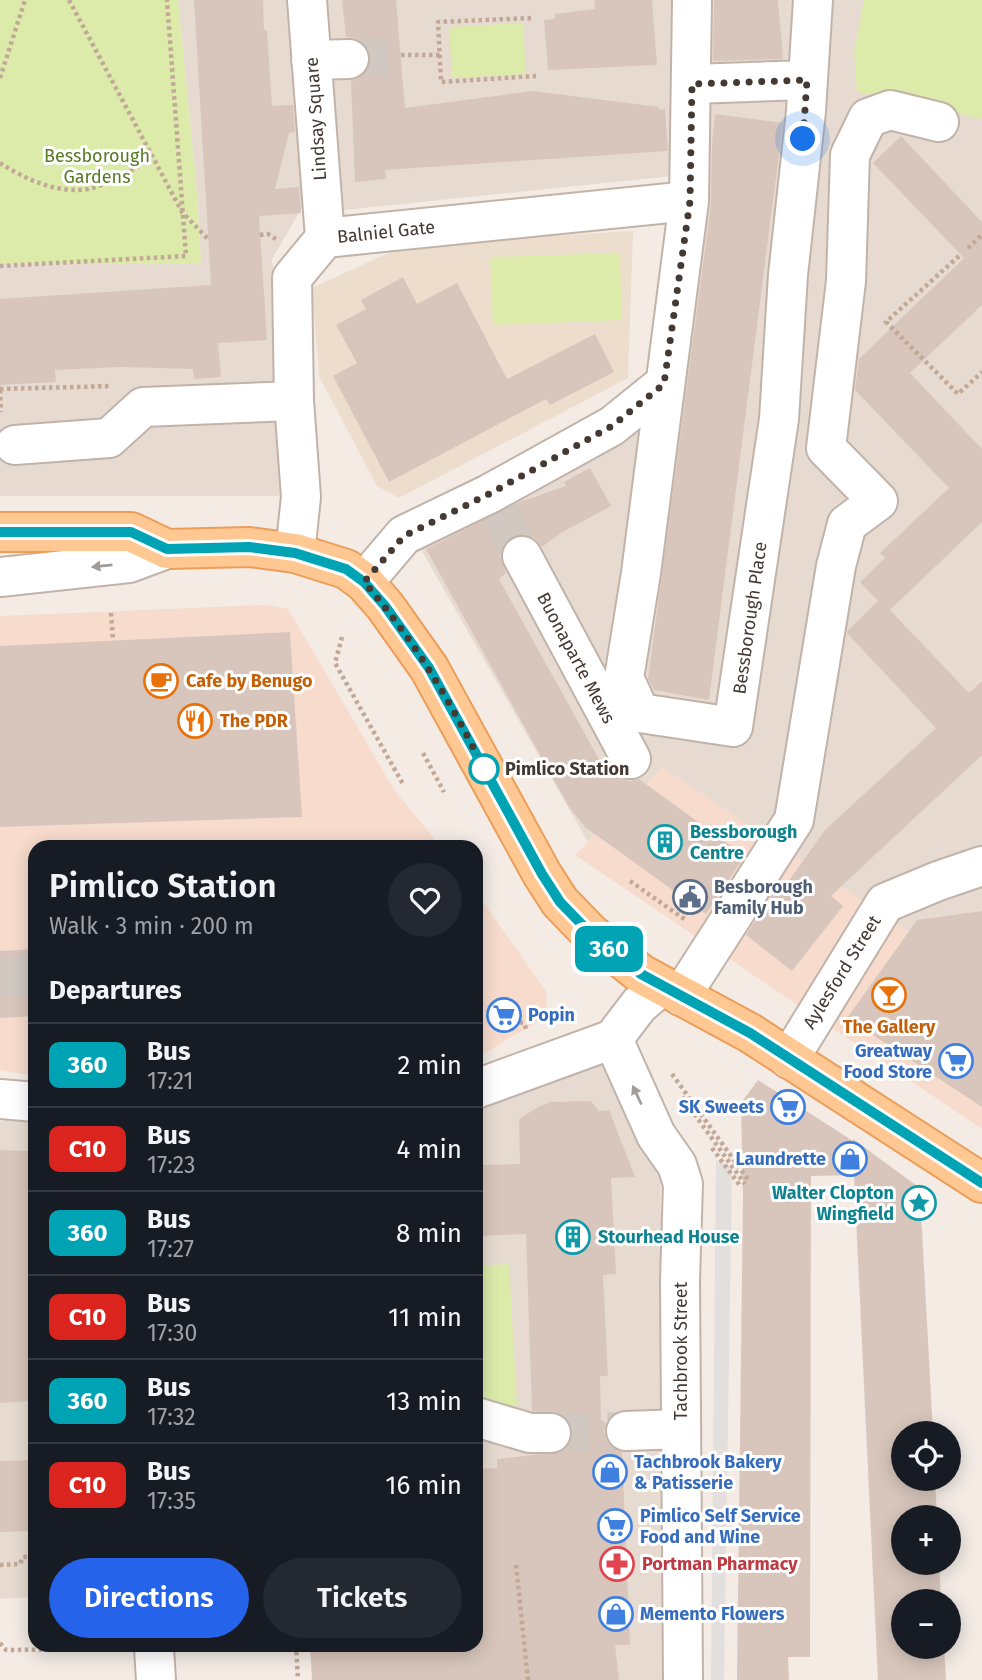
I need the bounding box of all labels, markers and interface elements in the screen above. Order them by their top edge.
street label: Lindsay Square [301,56,331,182]
your location [785,121,820,156]
park label: Bessborough Gardens [44,145,150,188]
street label: Balniel Gate [336,216,436,248]
street label: Bessborough Place [728,540,772,696]
one-way arrow [91,561,113,572]
street label: Buonaparte Mews [532,589,620,727]
cafe icon: Cafe by Benugo [142,662,180,700]
place label: Cafe by Benugo [186,670,312,692]
restaurant icon: The PDR [176,702,214,740]
place label: The PDR [220,710,289,732]
marker: Pimlico Station [469,754,499,784]
place label: Pimlico Station [505,758,629,780]
place label: Bessborough Centre [690,821,797,864]
building icon: Bessborough Centre [646,823,684,861]
button: heart [388,863,462,937]
text: Pimlico Station [49,866,277,906]
place label: Besborough Family Hub [714,876,813,919]
public building icon: Besborough Family Hub [671,878,709,916]
street label: Aylesford Street [798,911,886,1033]
text: Walk · 3 min · 200 m [49,912,254,940]
line badge: 360 [569,926,649,972]
text: 360 [589,935,629,963]
text: Departures [49,975,182,1006]
bar icon: The Gallery [870,976,908,1014]
supermarket icon: Popin [485,996,523,1034]
place label: Popin [528,1004,575,1026]
place label: The Gallery [843,1016,936,1038]
text: Bus [147,1036,190,1067]
place label: Greatway Food Store [844,1040,933,1083]
supermarket icon: Greatway Food Store [937,1042,975,1080]
text: 2 min [397,1050,462,1081]
text: 360 [67,1051,108,1079]
text: 17:21 [147,1067,193,1095]
one-way arrow [632,1085,643,1105]
supermarket icon: SK Sweets [769,1088,807,1126]
place label: SK Sweets [679,1096,764,1118]
text: Bus [147,1120,190,1151]
text: 4 min [396,1134,462,1165]
text: C10 [69,1135,106,1163]
shop icon: Laundrette [831,1140,869,1178]
place label: Laundrette [735,1148,826,1170]
text: 17:23 [147,1151,195,1179]
place label: Walter Clopton Wingfield [772,1182,894,1225]
place icon: Walter Clopton Wingfield [900,1184,938,1222]
text: Bus [147,1204,190,1235]
text: 8 min [396,1218,462,1249]
building icon: Stourhead House [554,1218,592,1256]
text: 360 [67,1219,108,1247]
place label: Stourhead House [598,1226,740,1248]
text: 17:27 [147,1235,194,1263]
street label: Tachbrook Street [670,1281,692,1420]
text: Bus [147,1288,190,1319]
text: 11 min [388,1302,462,1333]
text: C10 [69,1303,106,1331]
text: 17:30 [147,1319,197,1347]
text: Bus [147,1372,190,1403]
text: 13 min [386,1386,462,1417]
text: 360 [67,1387,108,1415]
text: 17:32 [147,1403,196,1431]
map controls [891,1421,961,1659]
button: locate [891,1421,961,1491]
place label: Tachbrook Bakery & Patisserie [634,1451,782,1494]
shop icon: Tachbrook Bakery & Patisserie [591,1453,629,1491]
text: Bus [147,1456,190,1487]
text: 16 min [385,1470,462,1501]
text: C10 [69,1471,106,1499]
text: 17:35 [147,1487,196,1515]
place label: Pimlico Self Service Food and Wine [640,1505,801,1548]
button: + [891,1505,961,1575]
supermarket icon: Pimlico Self Service Food and Wine [596,1507,634,1545]
pharmacy icon: Portman Pharmacy [598,1545,636,1583]
place label: Portman Pharmacy [642,1553,798,1575]
button: Directions [49,1558,249,1638]
button: Tickets [263,1558,462,1638]
button: − [891,1589,961,1659]
shop icon: Memento Flowers [597,1595,635,1633]
place label: Memento Flowers [640,1603,785,1625]

